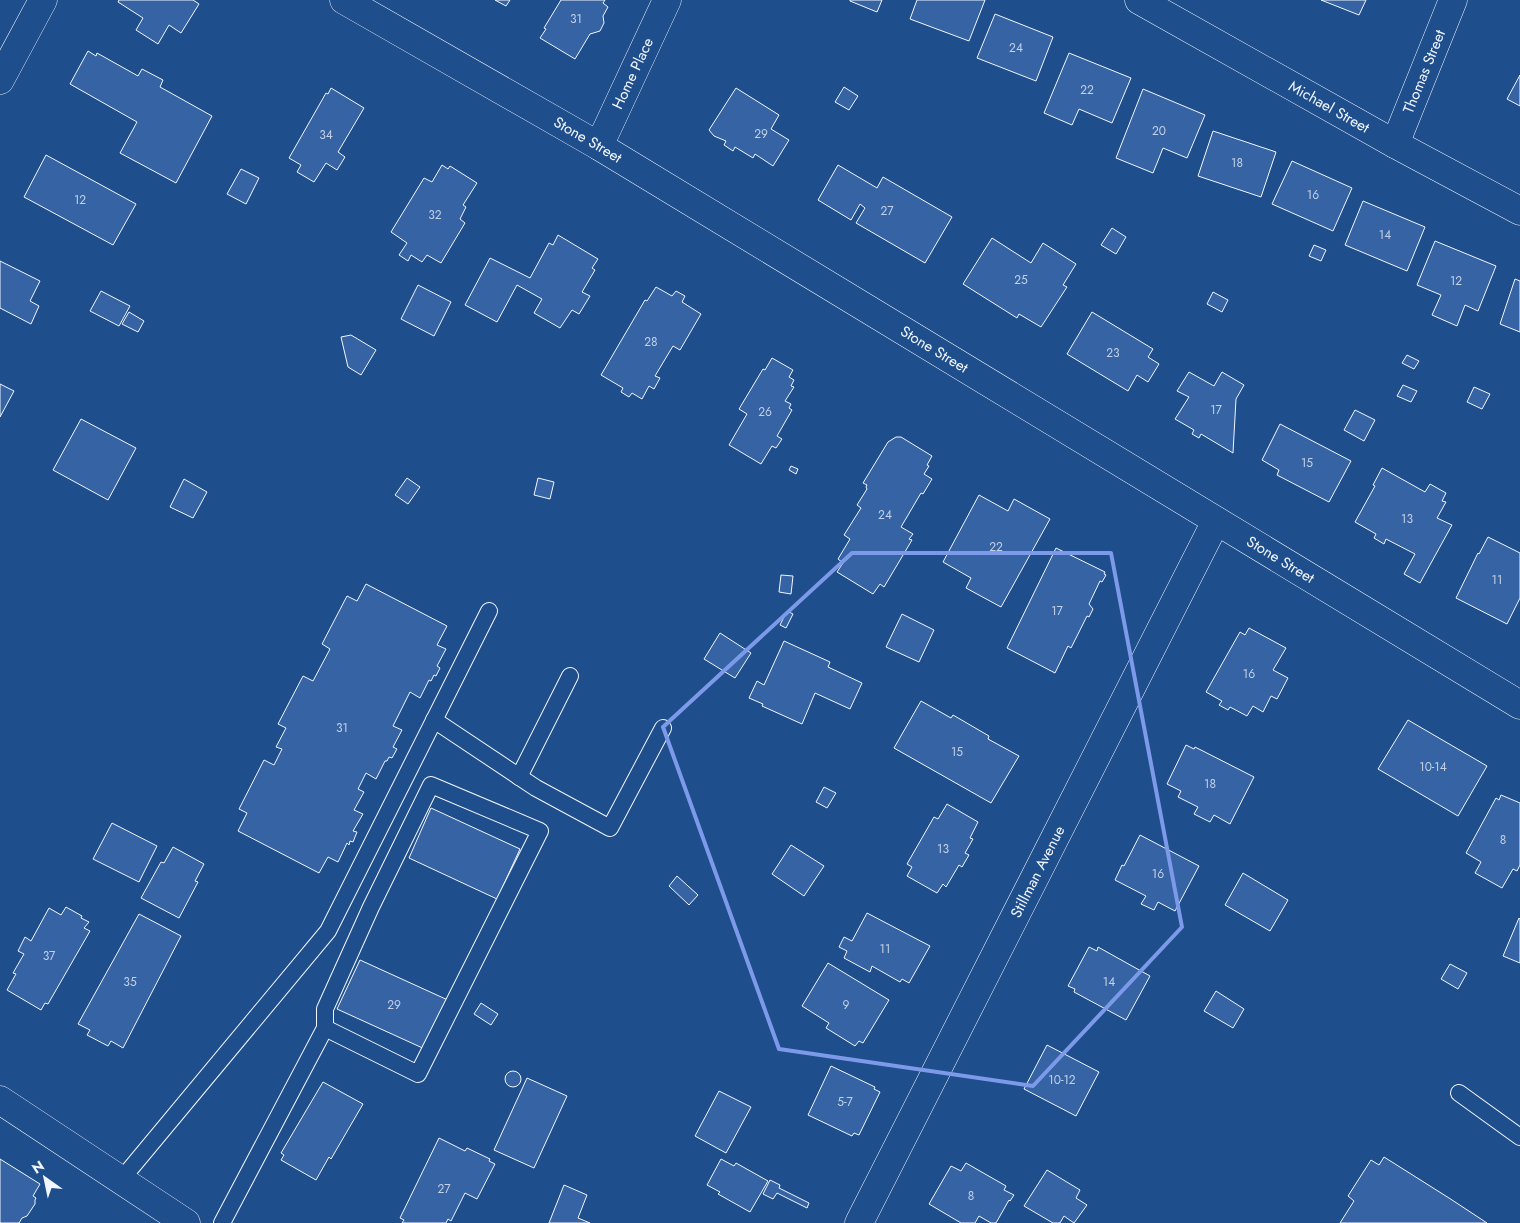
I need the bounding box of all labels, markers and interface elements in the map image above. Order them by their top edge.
house number: 31 [570,10,582,28]
street label: Thomas Street [1397,26,1451,117]
street label: Home Place [607,34,659,113]
house number: 24 [1009,39,1023,57]
street label: Michael Street [1284,75,1374,139]
house number: 22 [1080,81,1094,99]
street label: Stone Street [549,111,627,169]
house number: 20 [1152,122,1166,140]
house number: 29 [754,125,768,143]
house number: 34 [319,126,333,144]
house number: 18 [1231,154,1243,172]
house number: 16 [1307,186,1319,204]
house number: 12 [74,191,86,209]
house number: 27 [880,202,894,220]
house number: 32 [428,206,442,224]
house number: 14 [1379,226,1391,244]
house number: 25 [1014,271,1028,289]
house number: 12 [1450,272,1462,290]
street label: Stone Street [896,320,973,379]
house number: 28 [644,333,658,351]
house number: 23 [1106,344,1120,362]
house number: 17 [1210,401,1223,419]
house number: 26 [758,403,772,421]
house number: 15 [1301,454,1313,472]
house number: 24 [878,506,892,524]
house number: 13 [1401,510,1413,528]
street label: Stone Street [1242,530,1319,589]
house number: 22 [989,538,1003,556]
house number: 11 [1492,571,1502,589]
house number: 17 [1051,602,1064,620]
house number: 16 [1243,665,1255,683]
house number: 31 [336,719,348,737]
house number: 15 [951,743,963,761]
house number: 10-14 [1419,758,1447,776]
house number: 18 [1204,775,1216,793]
street label: Stillman Avenue [1005,822,1070,922]
house number: 8 [1500,831,1506,849]
house number: 13 [937,840,949,858]
house number: 16 [1152,865,1164,883]
house number: 11 [880,940,890,958]
house number: 37 [43,947,56,965]
house number: 35 [123,973,137,991]
house number: 14 [1103,973,1115,991]
house number: 29 [387,996,401,1014]
house number: 9 [843,996,850,1014]
house number: 10-12 [1048,1071,1076,1089]
house number: 5-7 [837,1093,853,1111]
north arrow [20,1153,70,1203]
text: N [28,1156,48,1179]
house number: 27 [437,1180,451,1198]
house number: 8 [968,1187,974,1205]

